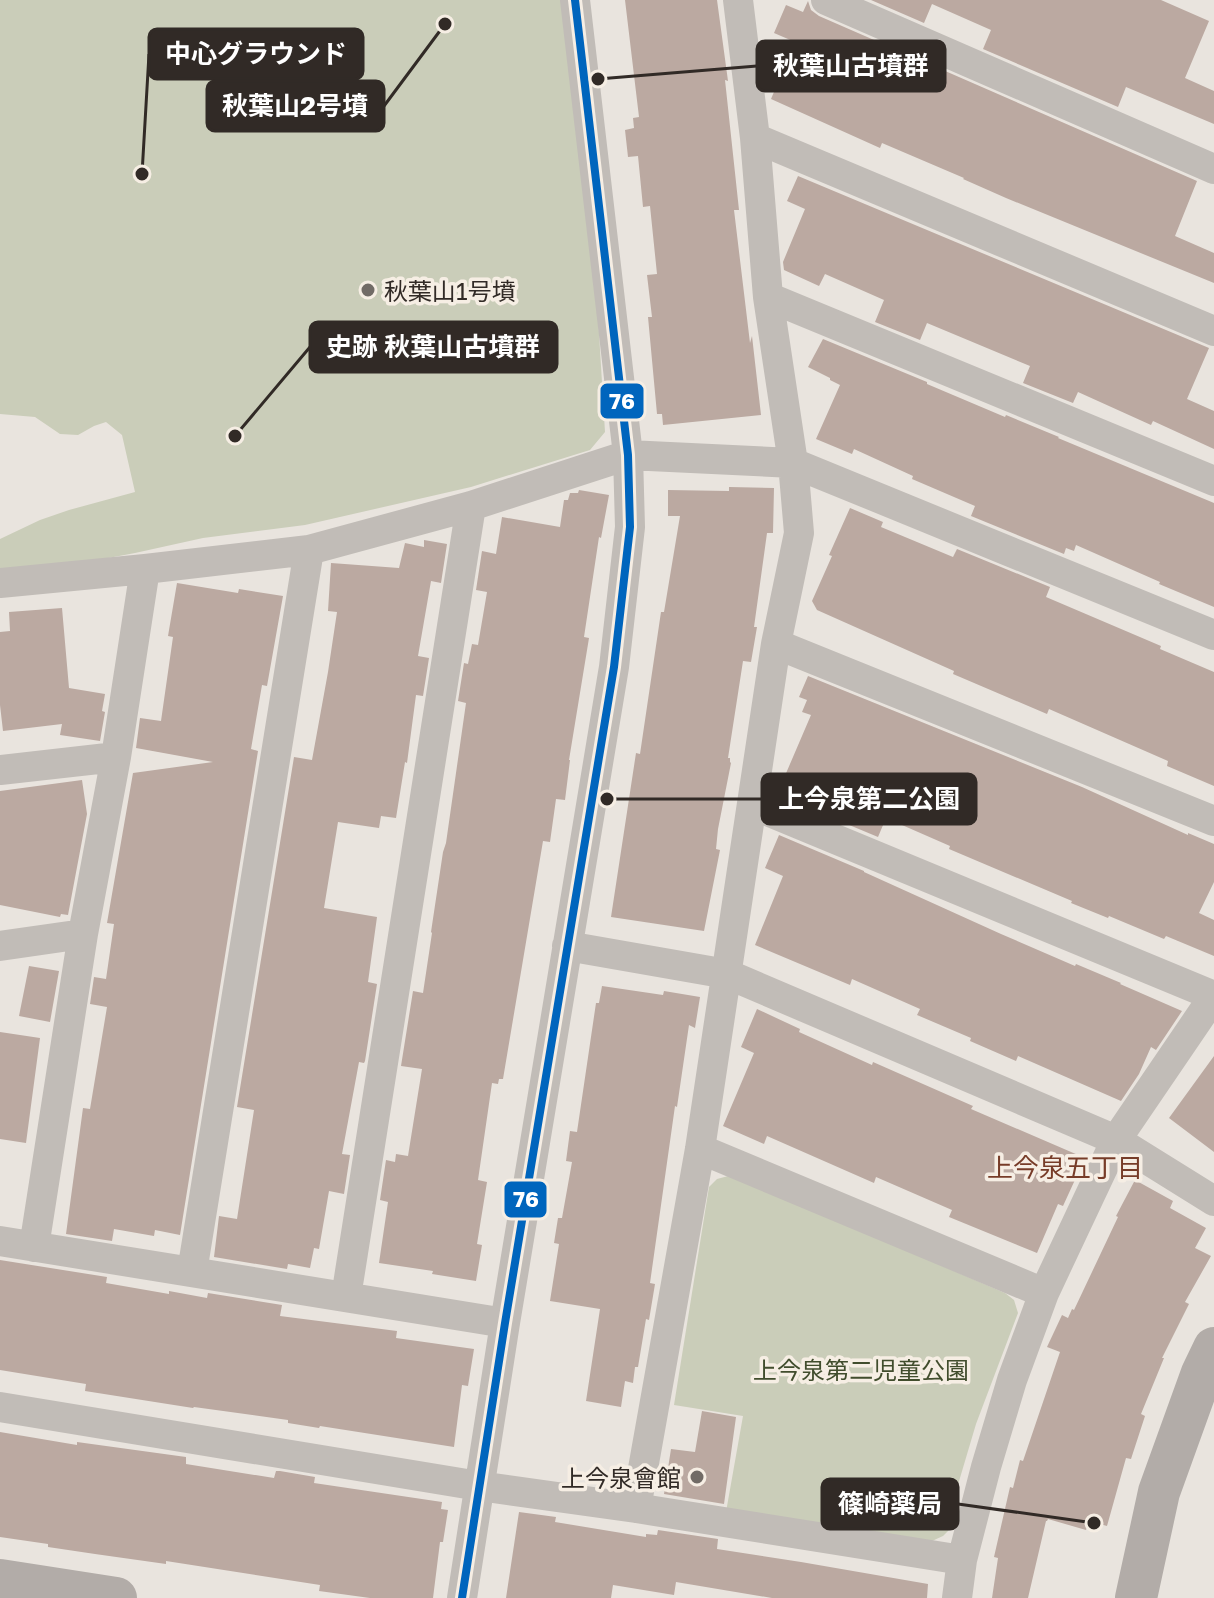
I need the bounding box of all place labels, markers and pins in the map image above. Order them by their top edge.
callout: 中心グラウンド [149,29,363,79]
callout: 秋葉山古墳群 [757,41,945,91]
callout: 秋葉山2号墳 [207,81,384,131]
place label: 秋葉山1号墳 [384,276,516,305]
marker: 秋葉山1号墳 [359,281,377,299]
callout: 史跡 秋葉山古墳群 [310,322,557,372]
callout: 上今泉第二公園 [762,774,976,824]
place label: 上今泉會館 [561,1463,681,1492]
marker: 上今泉會館 [688,1468,706,1486]
callout: 篠崎薬局 [822,1479,958,1529]

